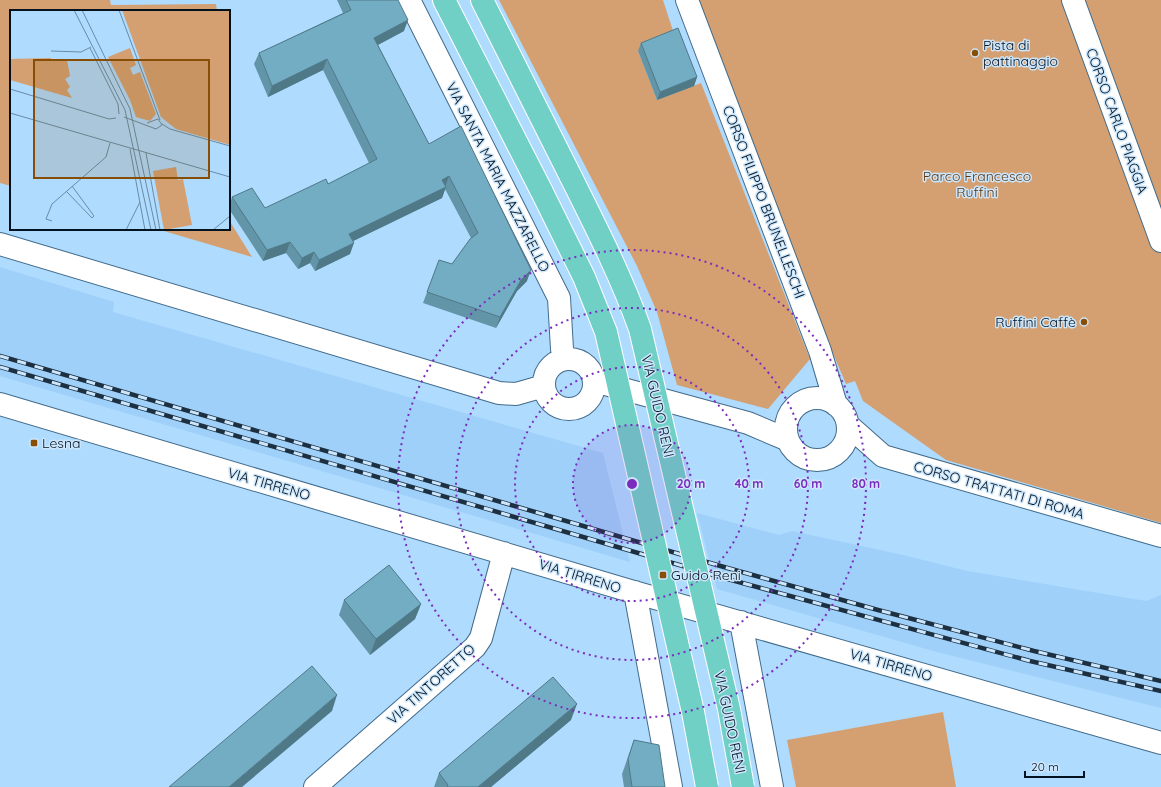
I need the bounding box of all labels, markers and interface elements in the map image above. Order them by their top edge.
inset map [10,10,230,230]
place label: Pista di pattinaggio [983,36,1058,70]
street label: CORSO CARLO PIAGGIA [1082,46,1152,196]
marker: Pista di pattinaggio [970,48,980,58]
street label: VIA SANTA MARIA MAZZARELLO [442,79,554,275]
street label: CORSO FILIPPO BRUNELLESCHI [719,103,809,301]
park label: Parco Francesco Ruffini [923,167,1031,201]
place label: Ruffini Caffè [995,313,1076,331]
marker: Ruffini Caffè [1079,317,1089,327]
street label: VIA GUIDO RENI [637,353,679,459]
place label: Lesna [42,434,81,452]
marker: Lesna [29,438,39,448]
street label: CORSO TRATTATI DI ROMA [912,457,1086,523]
street label: VIA TIRRENO [226,464,313,504]
text: 20 m [677,476,705,491]
text: 40 m [735,476,763,491]
text: 60 m [794,476,822,491]
text: 80 m [852,476,880,491]
centre of rings [625,477,639,491]
street label: VIA TIRRENO [537,555,624,597]
place label: Guido Reni [671,566,741,584]
marker: Guido Reni [658,570,668,580]
street label: VIA TINTORETTO [383,640,479,728]
street label: VIA TIRRENO [848,645,935,685]
street label: VIA GUIDO RENI [710,669,750,775]
scale bar [1025,753,1084,779]
text: 20 m [1031,759,1059,774]

